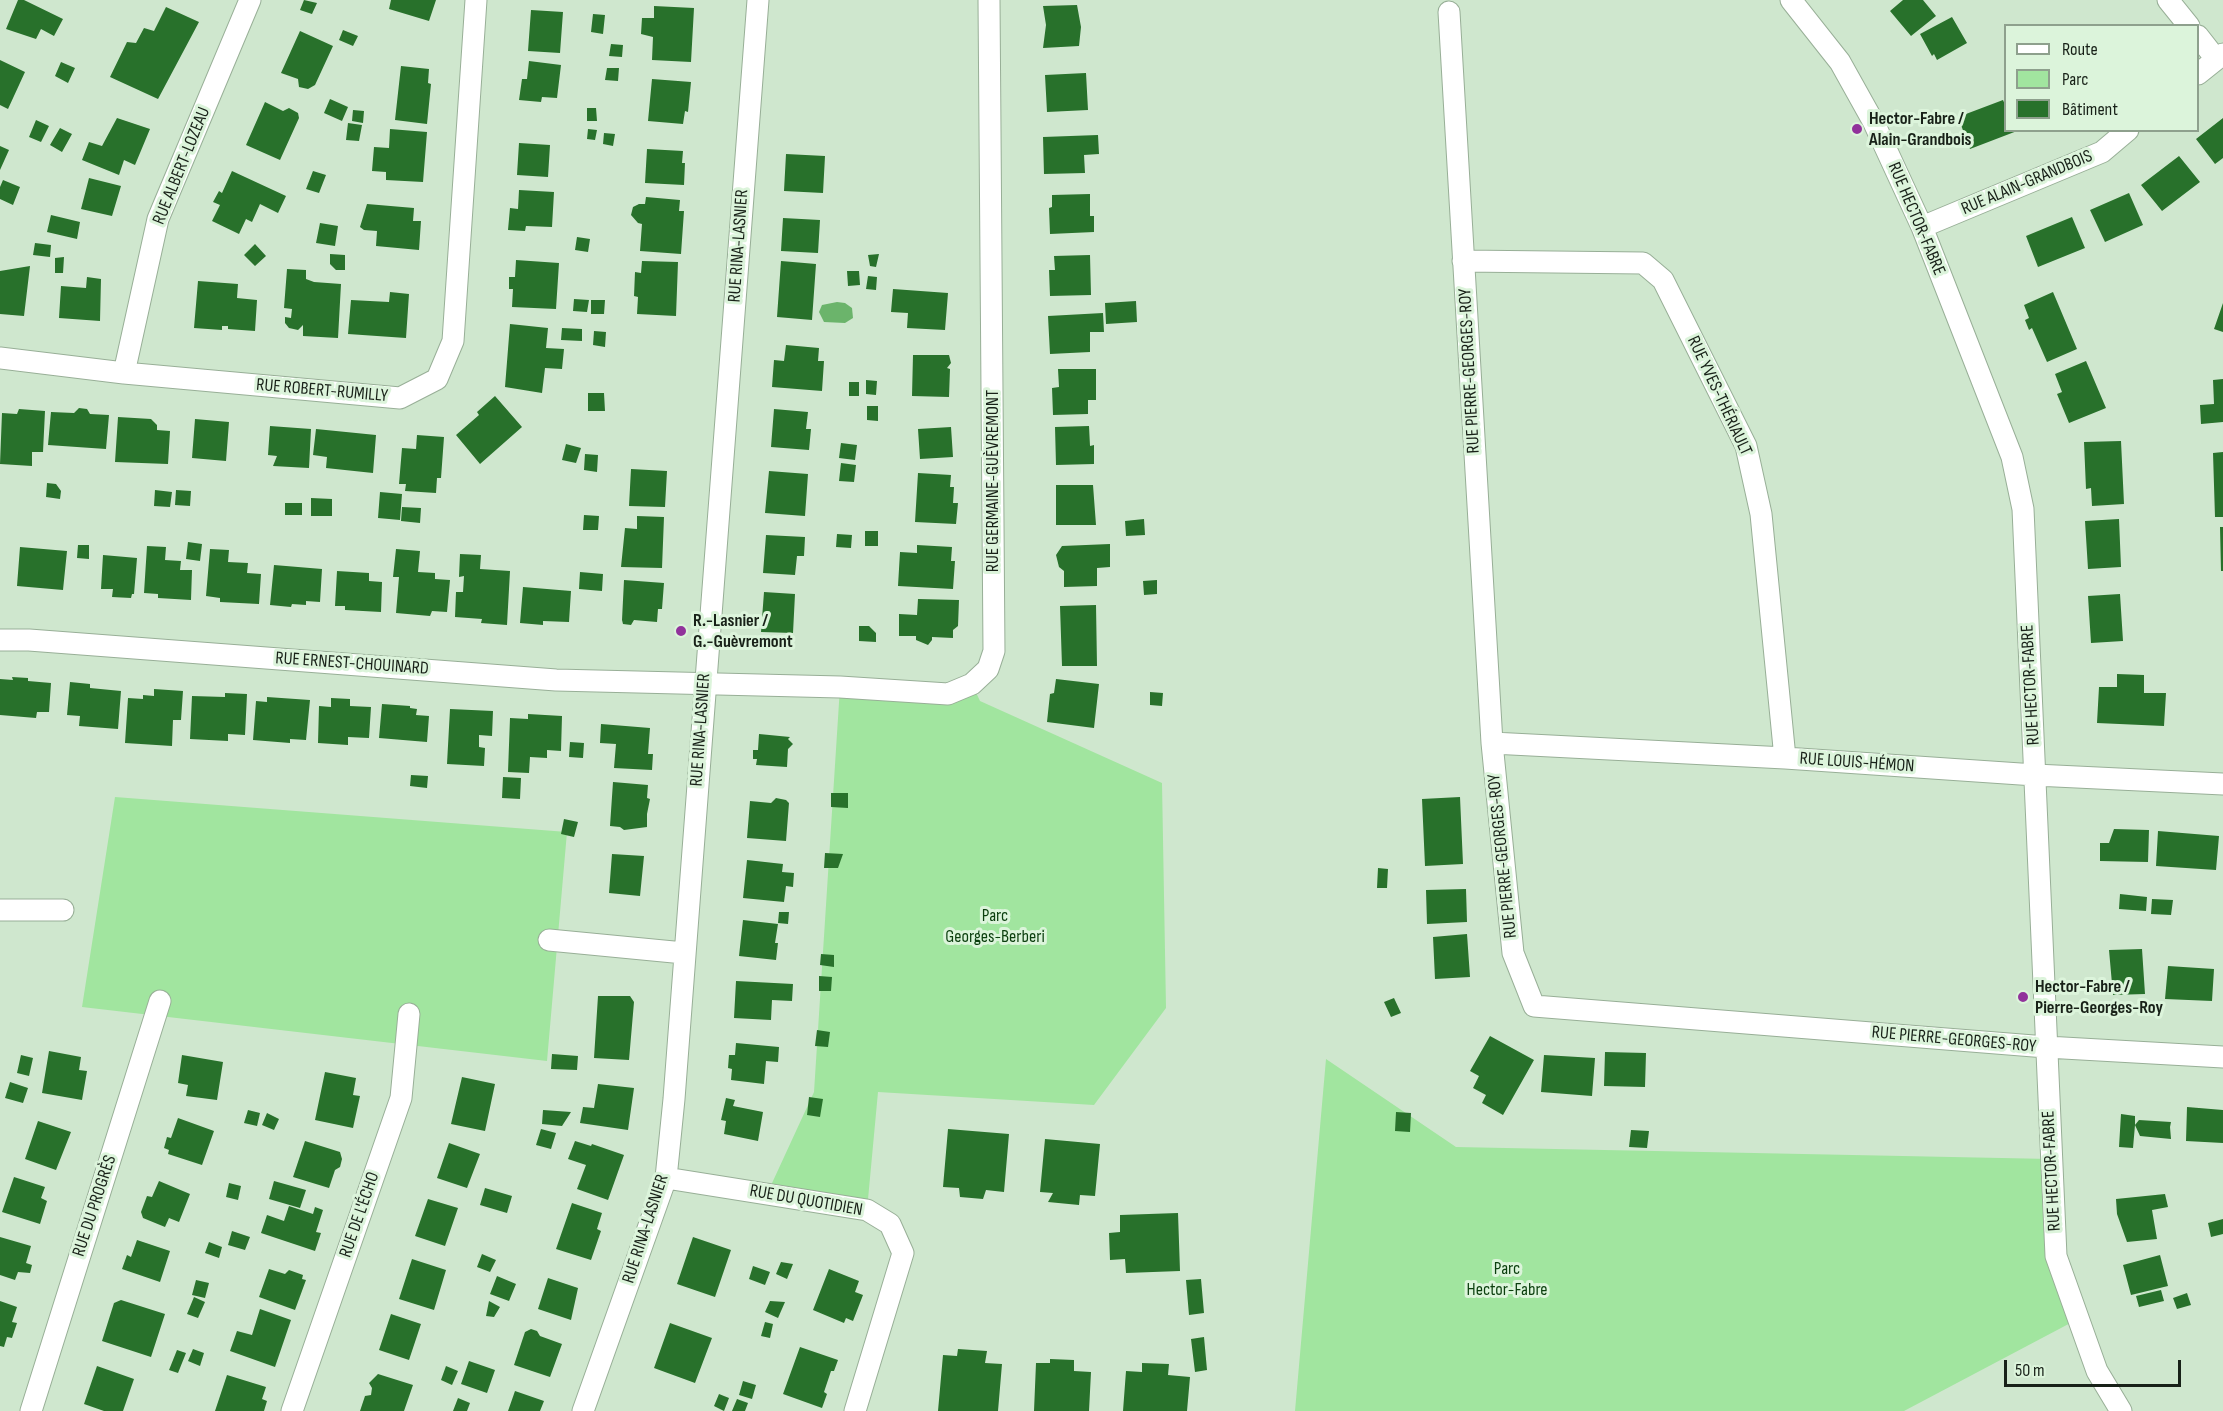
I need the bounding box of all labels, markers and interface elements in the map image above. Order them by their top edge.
legend [2004,24,2199,132]
text: Route [2062,39,2098,60]
text: Parc [2062,69,2088,90]
text: Bâtiment [2062,99,2118,120]
street label: RUE ALBERT-LOZEAU [149,104,215,228]
place label: Hector-Fabre / Alain-Grandbois [1869,108,1972,150]
marker: Hector-Fabre / Alain-Grandbois [1850,122,1864,136]
street label: RUE ALAIN-GRANDBOIS [1958,146,2096,220]
street label: RUE HECTOR-FABRE [1882,159,1950,279]
street label: RUE RINA-LASNIER [724,189,754,303]
street label: RUE PIERRE-GEORGES-ROY [1455,288,1485,454]
street label: RUE YVES-THÉRIAULT [1682,333,1756,459]
street label: RUE ROBERT-RUMILLY [255,374,389,408]
street label: RUE GERMAINE-GUÈVREMONT [982,390,1004,572]
place label: R.-Lasnier / G.-Guèvremont [693,610,793,652]
marker: R.-Lasnier / G.-Guèvremont [674,624,688,638]
street label: RUE HECTOR-FABRE [2017,624,2045,746]
street label: RUE ERNEST-CHOUINARD [275,648,429,680]
street label: RUE RINA-LASNIER [686,673,716,787]
street label: RUE LOUIS-HÉMON [1799,748,1915,778]
street label: RUE PIERRE-GEORGES-ROY [1484,773,1522,939]
park label: Parc Georges-Berberi [945,905,1045,948]
place label: Hector-Fabre / Pierre-Georges-Roy [2035,976,2163,1018]
marker: Hector-Fabre / Pierre-Georges-Roy [2016,990,2030,1004]
street label: RUE PIERRE-GEORGES-ROY [1871,1022,2037,1058]
street label: RUE HECTOR-FABRE [2038,1110,2066,1232]
street label: RUE DU PROGRÈS [68,1153,122,1259]
street label: RUE DE L'ÉCHO [335,1169,385,1261]
street label: RUE RINA-LASNIER [618,1172,674,1286]
street label: RUE DU QUOTIDIEN [748,1180,864,1222]
park label: Parc Hector-Fabre [1467,1258,1547,1300]
scale bar [2007,1348,2184,1386]
text: 50 m [2015,1360,2045,1381]

